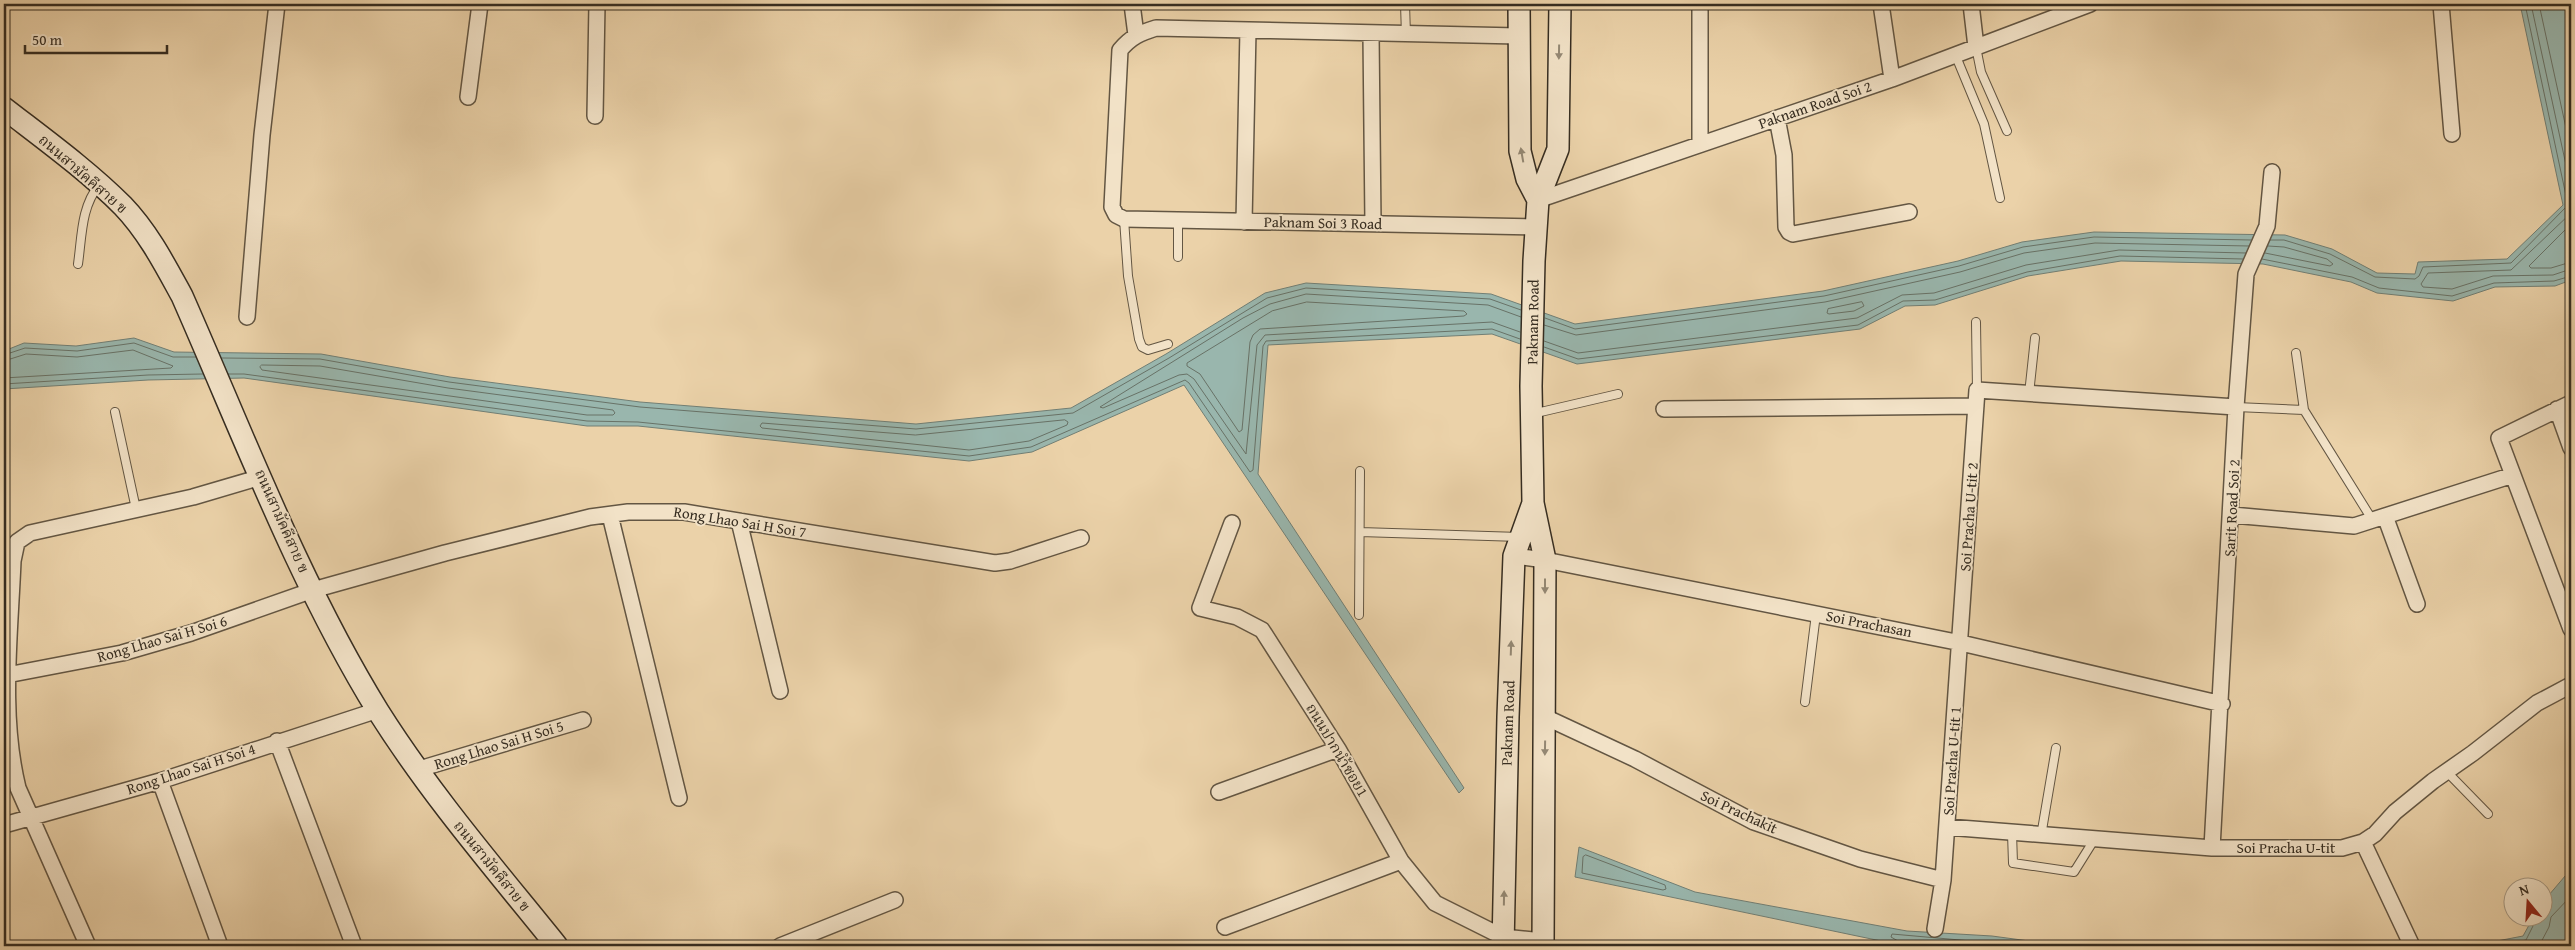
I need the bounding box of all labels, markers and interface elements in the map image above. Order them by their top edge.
scale bar [25,22,168,54]
text: 50 m [32,29,63,50]
one-way arrow [1555,45,1563,61]
street label: Paknam Road Soi 2 [1756,75,1874,134]
street label: ถนนสามัคคีสาย ข [34,129,132,218]
one-way arrow [1518,147,1526,162]
street label: Paknam Soi 3 Road [1264,211,1382,234]
street label: Paknam Road [1521,279,1544,365]
street label: Sarit Road Soi 2 [2218,459,2245,557]
street label: Soi Pracha U-tit 2 [1954,462,1983,572]
street label: ถนนสามัคคีสาย ข [250,466,315,576]
street label: Rong Lhao Sai H Soi 7 [672,501,808,542]
one-way arrow [1541,578,1549,594]
street label: Soi Prachasan [1824,605,1914,642]
street label: Rong Lhao Sai H Soi 6 [94,610,229,667]
one-way arrow [1507,639,1515,655]
street label: Paknam Road [1496,680,1519,766]
street label: ถนนปากนำ้ซอย1 [1301,699,1374,800]
street label: Soi Pracha U-tit 1 [1937,706,1966,816]
street label: Rong Lhao Sai H Soi 5 [432,715,566,774]
street label: Rong Lhao Sai H Soi 4 [124,738,258,799]
one-way arrow [1541,740,1549,756]
street label: Soi Prachakit [1697,785,1782,839]
street label: ถนนสามัคคีสาย ข [449,816,536,916]
street label: Soi Pracha U-tit [2237,837,2336,858]
north arrow [2502,878,2552,928]
text: N [2516,878,2532,901]
one-way arrow [1500,889,1508,905]

